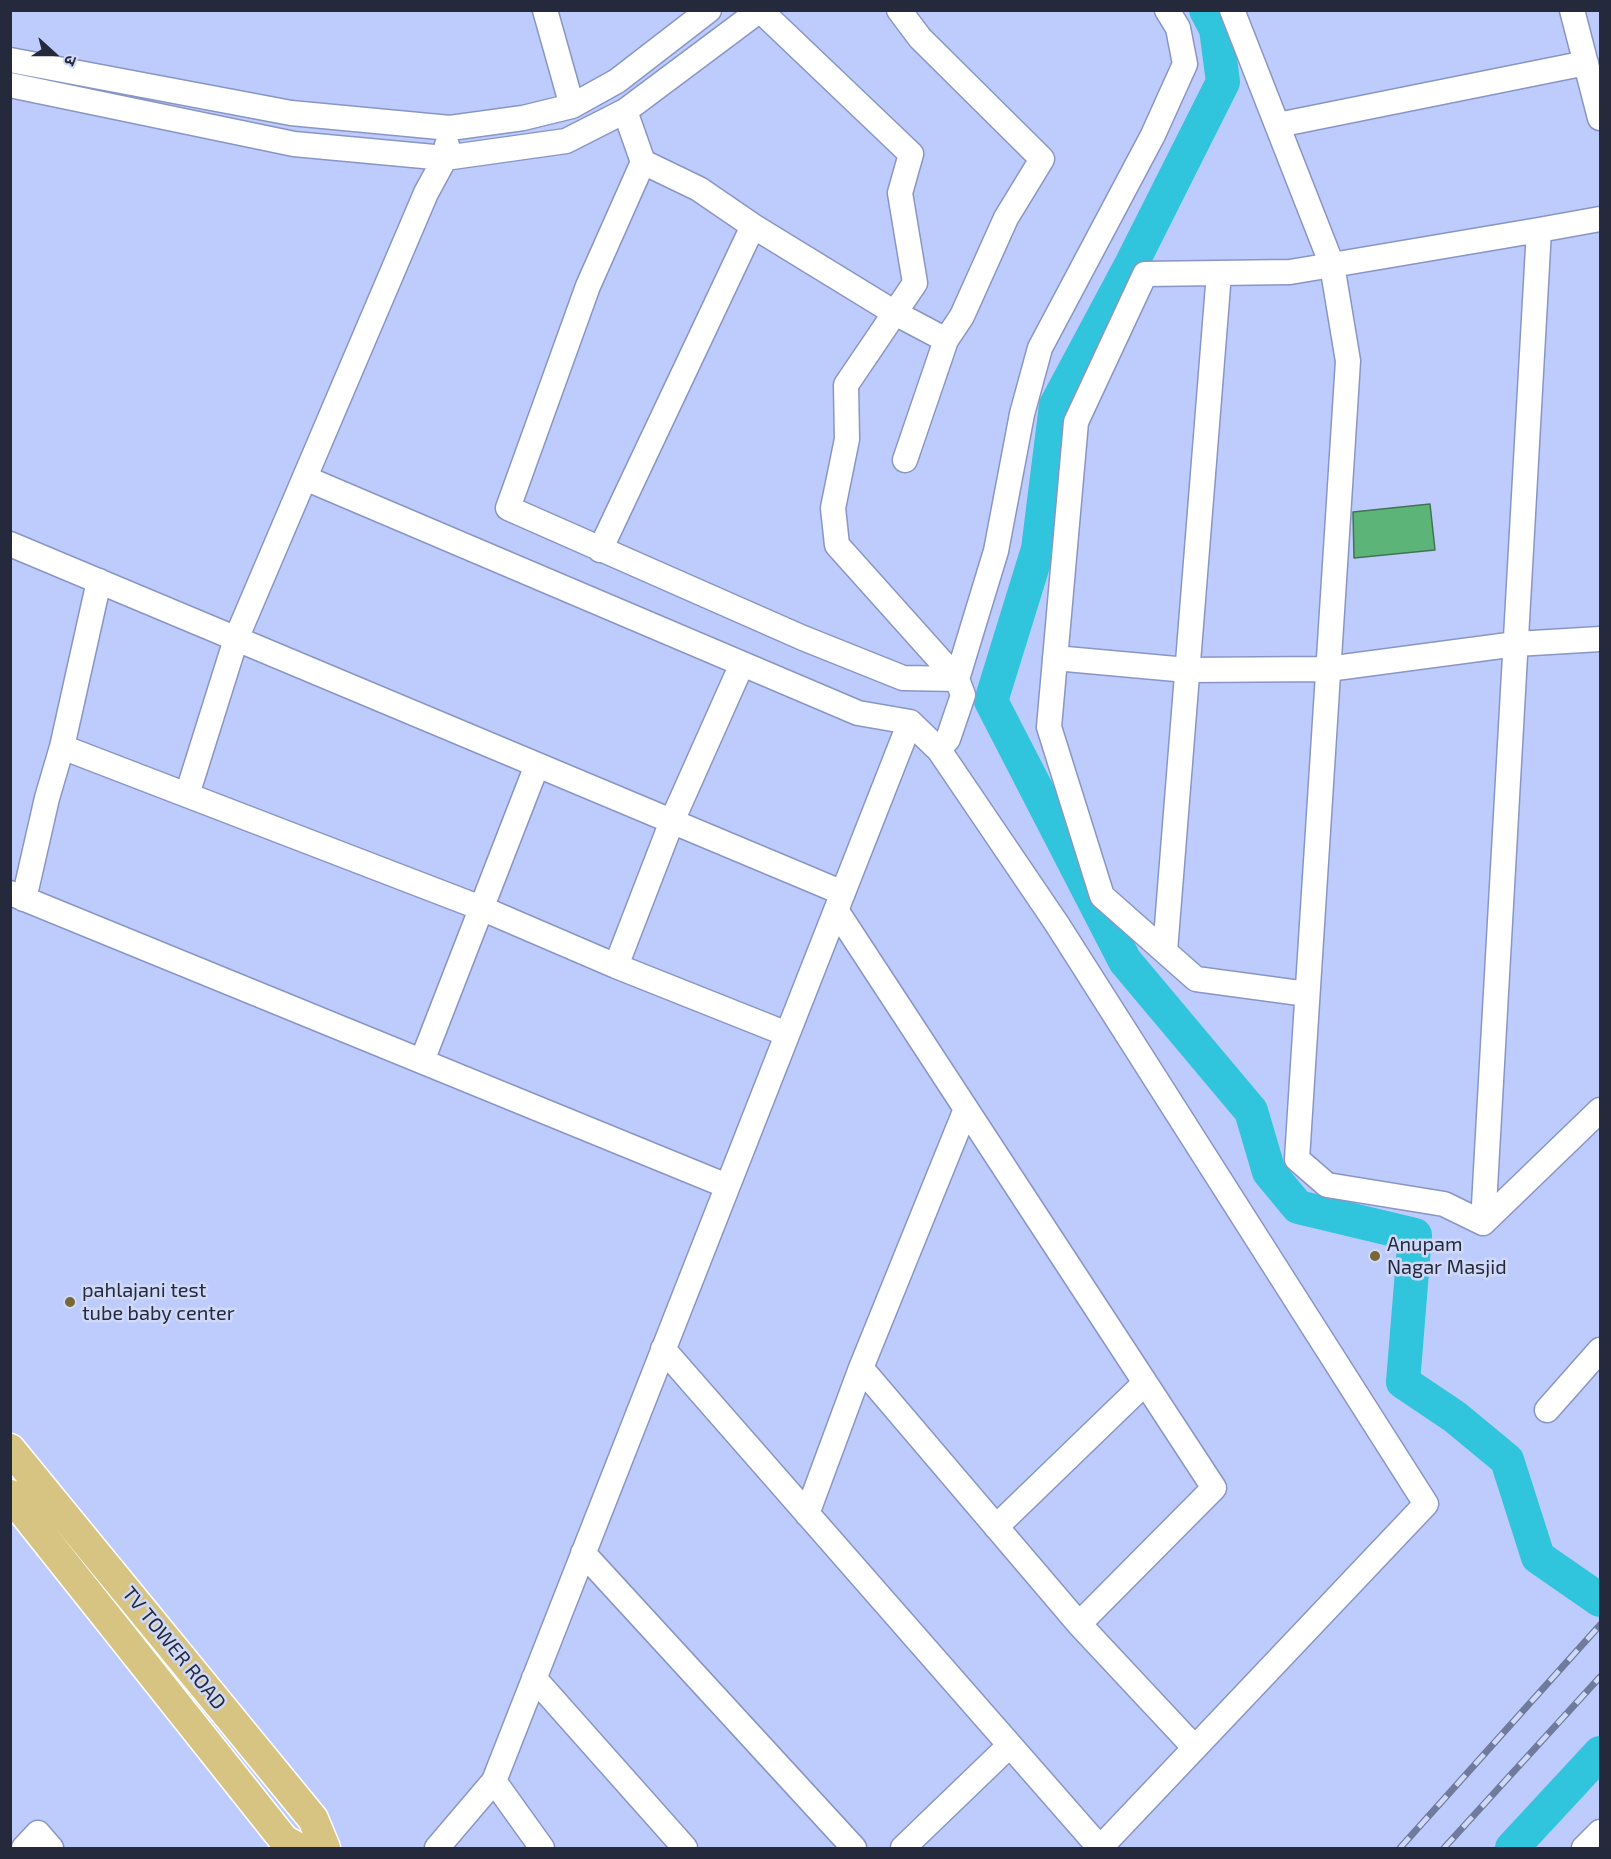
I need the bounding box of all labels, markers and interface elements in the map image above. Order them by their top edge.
north arrow [24,24,84,84]
text: उ [61,53,82,68]
place label: Anupam Nagar Masjid [1387,1232,1507,1279]
marker: Anupam Nagar Masjid [1368,1249,1382,1263]
place label: pahlajani test tube baby center [82,1278,235,1325]
marker: pahlajani test tube baby center [63,1295,77,1309]
street label: TV TOWER ROAD [117,1582,231,1714]

